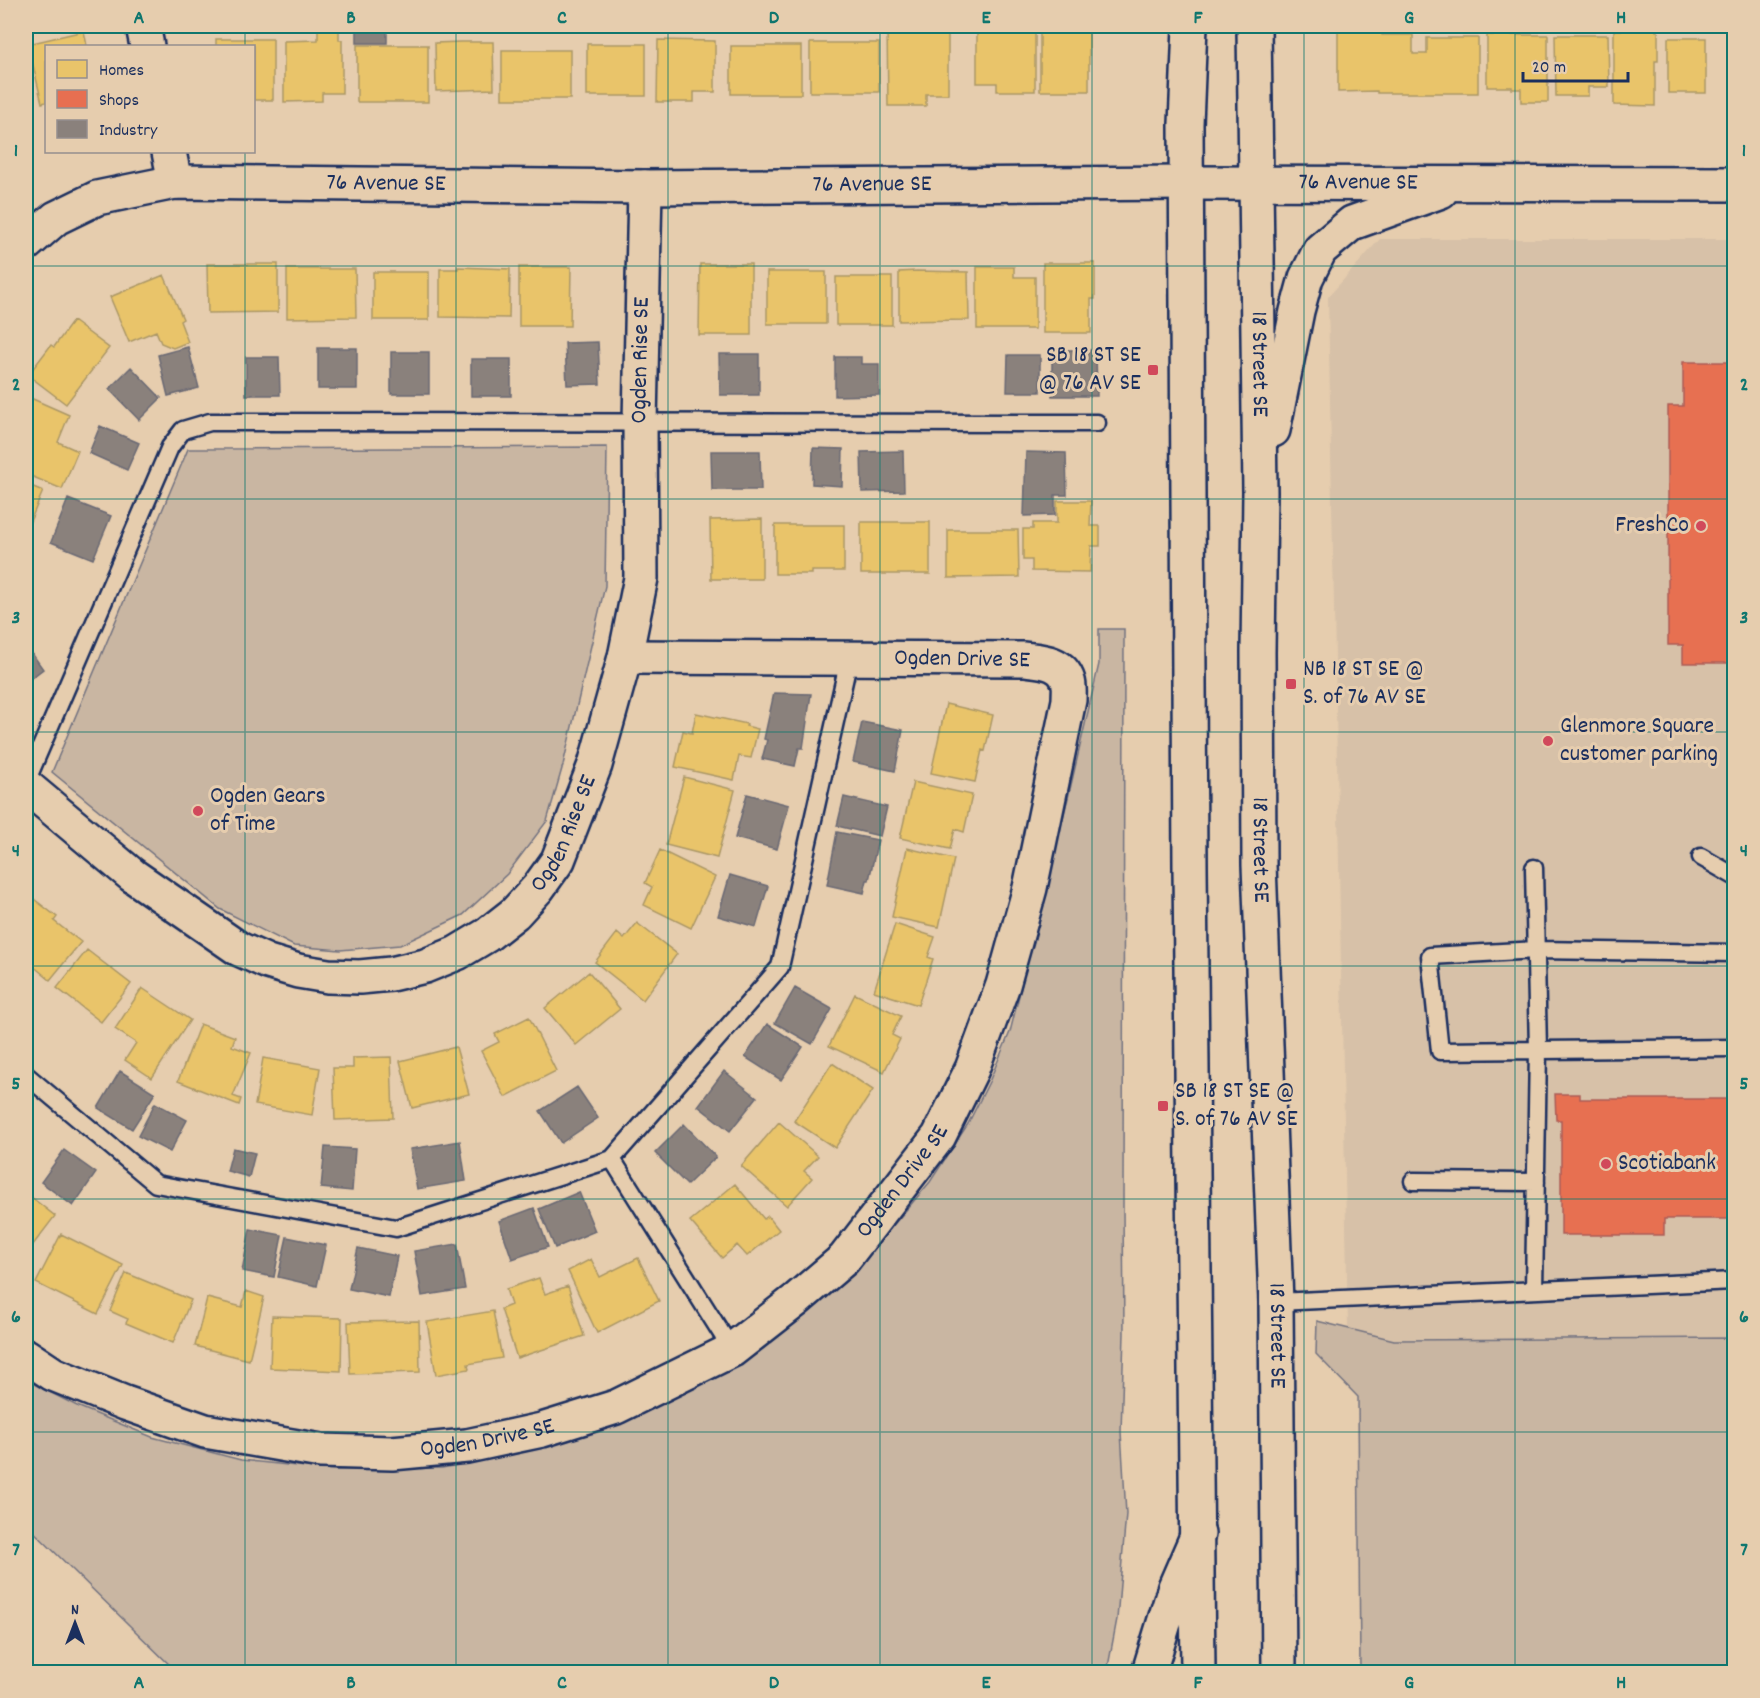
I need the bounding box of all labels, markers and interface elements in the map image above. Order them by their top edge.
text: A [134,5,145,33]
text: B [346,5,356,33]
text: C [557,5,567,33]
text: D [769,5,780,33]
text: E [981,5,991,33]
text: F [1194,5,1204,33]
text: G [1404,5,1414,33]
text: H [1616,5,1626,33]
legend [45,45,255,153]
scale bar [1523,45,1628,83]
text: 20 m [1532,56,1566,81]
text: Homes [99,59,144,84]
text: Shops [99,89,139,114]
text: Industry [99,119,158,144]
text: 1 [14,138,18,166]
text: 1 [1742,138,1746,166]
street label: 76 Avenue SE [1298,166,1418,200]
street label: 76 Avenue SE [326,167,446,202]
street label: 76 Avenue SE [812,168,932,203]
street label: Ogden Rise SE [623,297,660,424]
street label: 18 Street SE [1241,311,1276,417]
place label: SB 18 ST SE @ 76 AV SE [1038,339,1141,401]
marker: SB 18 ST SE @ 76 AV SE [1146,363,1160,377]
text: 2 [12,372,20,400]
text: 2 [1740,372,1748,400]
place label: FreshCo [1615,509,1689,543]
marker: FreshCo [1694,519,1708,533]
text: 3 [12,605,20,633]
text: 3 [1740,605,1748,633]
street label: Ogden Drive SE [894,642,1030,678]
place label: NB 18 ST SE @ S. of 76 AV SE [1303,653,1426,715]
marker: NB 18 ST SE @ S. of 76 AV SE [1284,677,1298,691]
place label: Glenmore Square customer parking [1560,710,1718,772]
marker: Glenmore Square customer parking [1541,734,1555,748]
street label: Ogden Rise SE [523,770,606,900]
place label: Ogden Gears of Time [210,780,326,842]
street label: 18 Street SE [1242,797,1277,904]
marker: Ogden Gears of Time [191,804,205,818]
text: 4 [12,838,20,866]
text: 4 [1740,838,1748,866]
text: 5 [11,1071,21,1099]
text: 5 [1739,1071,1749,1099]
place label: SB 18 ST SE @ S. of 76 AV SE [1175,1075,1298,1137]
marker: SB 18 ST SE @ S. of 76 AV SE [1156,1099,1170,1113]
street label: Ogden Drive SE [848,1120,959,1246]
place label: Scotiabank [1618,1147,1716,1181]
marker: Scotiabank [1599,1157,1613,1171]
street label: 18 Street SE [1258,1282,1294,1389]
text: 6 [11,1304,21,1332]
text: 6 [1739,1304,1749,1332]
street label: Ogden Drive SE [419,1410,559,1467]
text: 7 [12,1537,20,1565]
text: 7 [1740,1537,1748,1565]
north arrow [45,1593,105,1653]
text: N [71,1599,79,1622]
text: A [134,1670,145,1698]
text: B [346,1670,356,1698]
text: C [557,1670,567,1698]
text: D [769,1670,780,1698]
text: E [981,1670,991,1698]
text: F [1194,1670,1204,1698]
text: G [1404,1670,1414,1698]
text: H [1616,1670,1626,1698]

